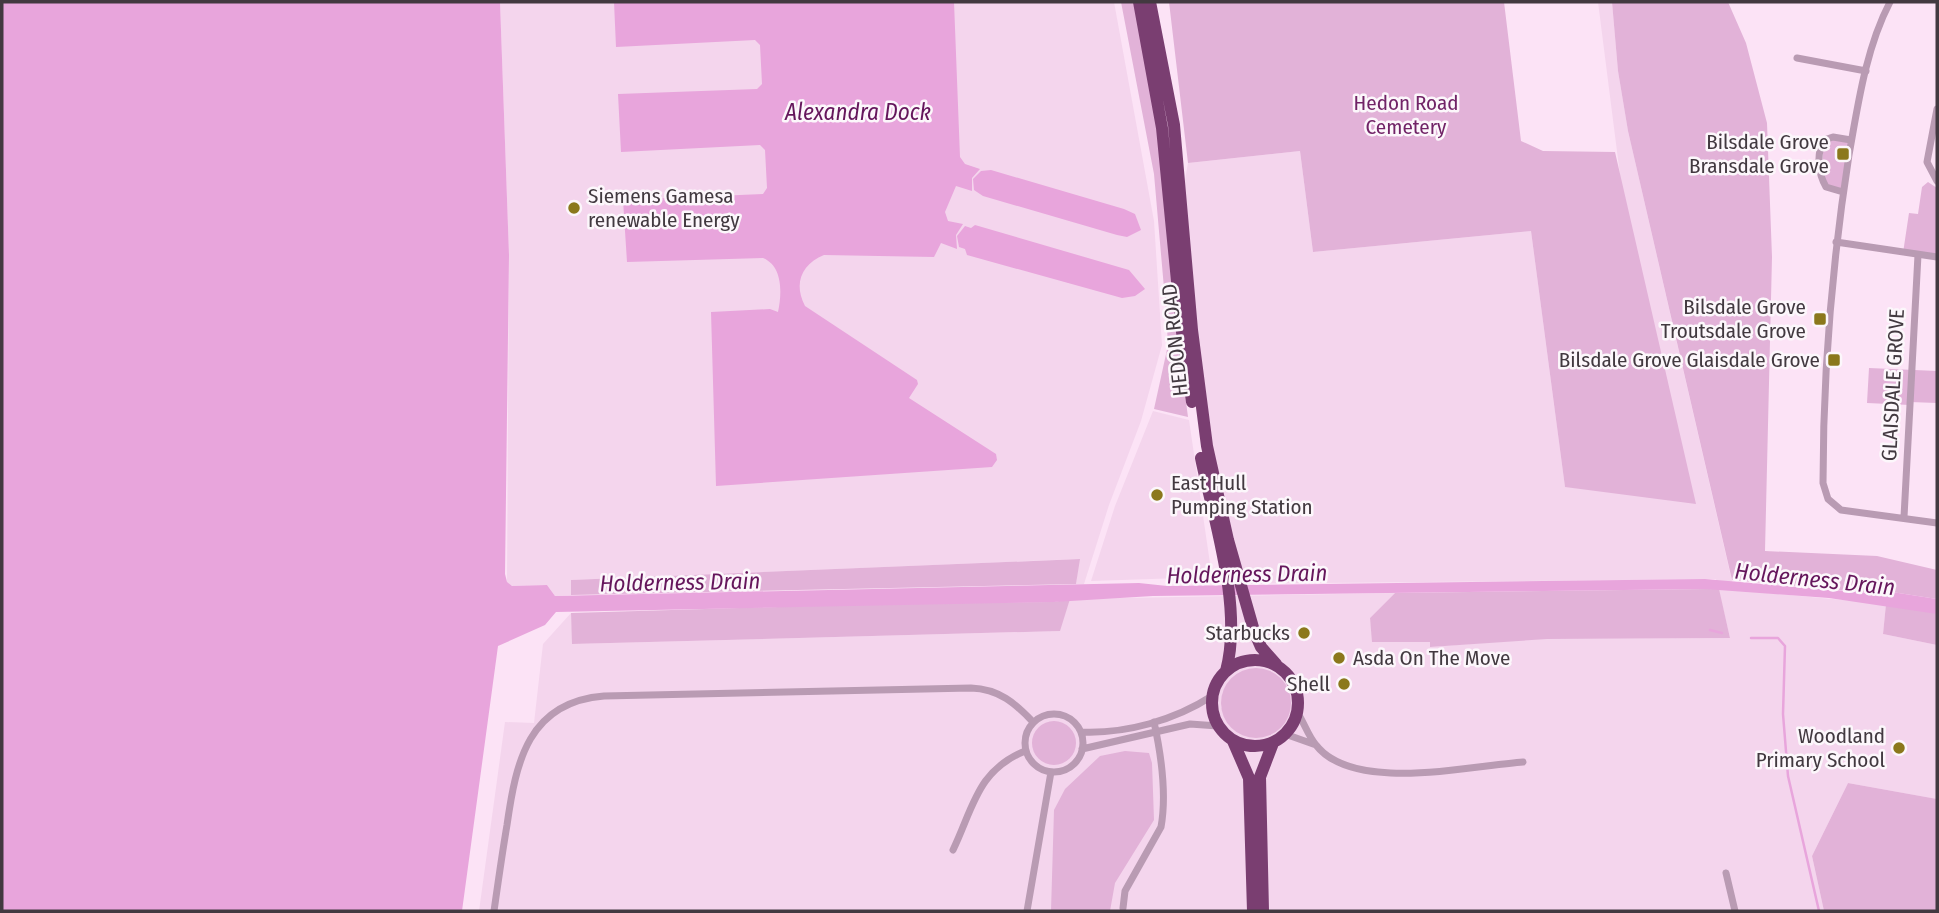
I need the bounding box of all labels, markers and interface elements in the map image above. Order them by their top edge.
park label: Hedon Road Cemetery [1354,90,1458,140]
water label: Alexandra Dock [784,98,931,126]
place label: Bilsdale Grove Bransdale Grove [1689,129,1829,179]
marker: Bilsdale Grove Bransdale Grove [1835,146,1851,162]
place label: Siemens Gamesa renewable Energy [588,183,740,233]
marker: Siemens Gamesa renewable Energy [566,200,582,216]
street label: HEDON ROAD [1156,282,1194,398]
place label: Bilsdale Grove Troutsdale Grove [1661,294,1806,344]
street label: GLAISDALE GROVE [1876,308,1910,462]
marker: Bilsdale Grove Troutsdale Grove [1812,311,1828,327]
place label: Bilsdale Grove Glaisdale Grove [1559,347,1820,373]
marker: Bilsdale Grove Glaisdale Grove [1826,352,1842,368]
place label: East Hull Pumping Station [1171,470,1313,520]
marker: East Hull Pumping Station [1149,487,1165,503]
water label: Holderness Drain [1733,557,1897,601]
water label: Holderness Drain [1166,559,1328,589]
water label: Holderness Drain [599,567,761,597]
place label: Starbucks [1205,620,1290,646]
marker: Starbucks [1296,625,1312,641]
place label: Asda On The Move [1353,645,1510,671]
marker: Asda On The Move [1331,650,1347,666]
place label: Shell [1287,671,1330,697]
marker: Shell [1336,676,1352,692]
place label: Woodland Primary School [1756,723,1885,773]
marker: Woodland Primary School [1891,740,1907,756]

